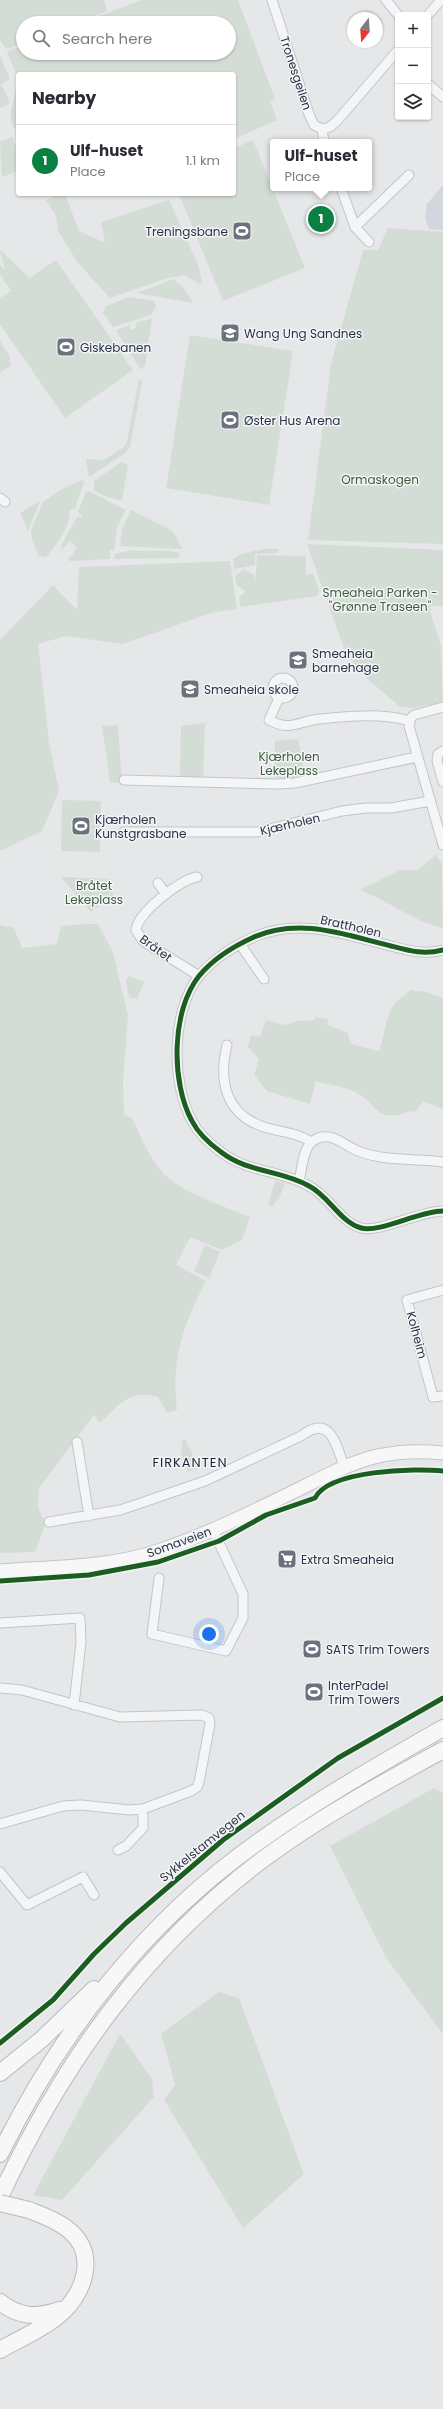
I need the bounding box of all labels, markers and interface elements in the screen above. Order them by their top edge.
north arrow [347,12,383,48]
map controls [395,12,431,120]
button: + [395,12,431,48]
search box [16,16,236,60]
icon: search [30,27,52,49]
text: Search here [62,28,152,49]
street label: Tronesgeilen [276,34,316,112]
button: − [395,48,431,84]
button: layers [395,84,431,120]
text: Nearby [32,86,96,110]
popup [270,139,372,191]
text: Ulf-huset [70,140,143,161]
text: Ulf-huset [284,145,358,166]
text: 1 [43,151,47,170]
text: 1.1 km [185,151,220,170]
text: Place [70,162,105,181]
text: Place [284,167,320,186]
pin: 1 [308,204,334,234]
sports icon: Treningsbane [231,220,253,242]
place label: Treningsbane [146,223,228,240]
school or university icon: Wang Ung Sandnes [219,322,241,344]
place label: Wang Ung Sandnes [244,325,362,342]
sports icon: Giskebanen [55,336,77,358]
place label: Giskebanen [80,339,151,356]
sports icon: Øster Hus Arena [219,409,241,431]
place label: Øster Hus Arena [244,412,340,429]
park label: Ormaskogen [341,471,419,488]
park label: Smeaheia Parken - "Grønne Traseen" [323,584,438,615]
place label: Smeaheia barnehage [312,645,379,676]
school or university icon: Smeaheia barnehage [287,649,309,671]
school or university icon: Smeaheia skole [179,678,201,700]
place label: Smeaheia skole [204,681,299,698]
park label: Kjærholen Lekeplass [258,748,320,779]
street label: Kjærholen [258,809,322,839]
place label: Kjærholen Kunstgrasbane [95,811,187,842]
sports icon: Kjærholen Kunstgrasbane [70,815,92,837]
park label: Bråtet Lekeplass [65,877,123,908]
street label: Brattholen [319,911,383,941]
street label: Bråtet [136,931,176,965]
street label: Kolheim [403,1309,431,1361]
district label: FIRKANTEN [152,1453,228,1472]
street label: Somaveien [144,1522,214,1562]
supermarket icon: Extra Smeaheia [276,1548,298,1570]
place label: Extra Smeaheia [301,1551,394,1568]
your location [199,1624,219,1644]
sports icon: SATS Trim Towers [301,1638,323,1660]
place label: SATS Trim Towers [326,1641,430,1658]
place label: InterPadel Trim Towers [328,1677,400,1708]
sports icon: InterPadel Trim Towers [303,1681,325,1703]
street label: Sykkelstamvegen [156,1806,248,1886]

